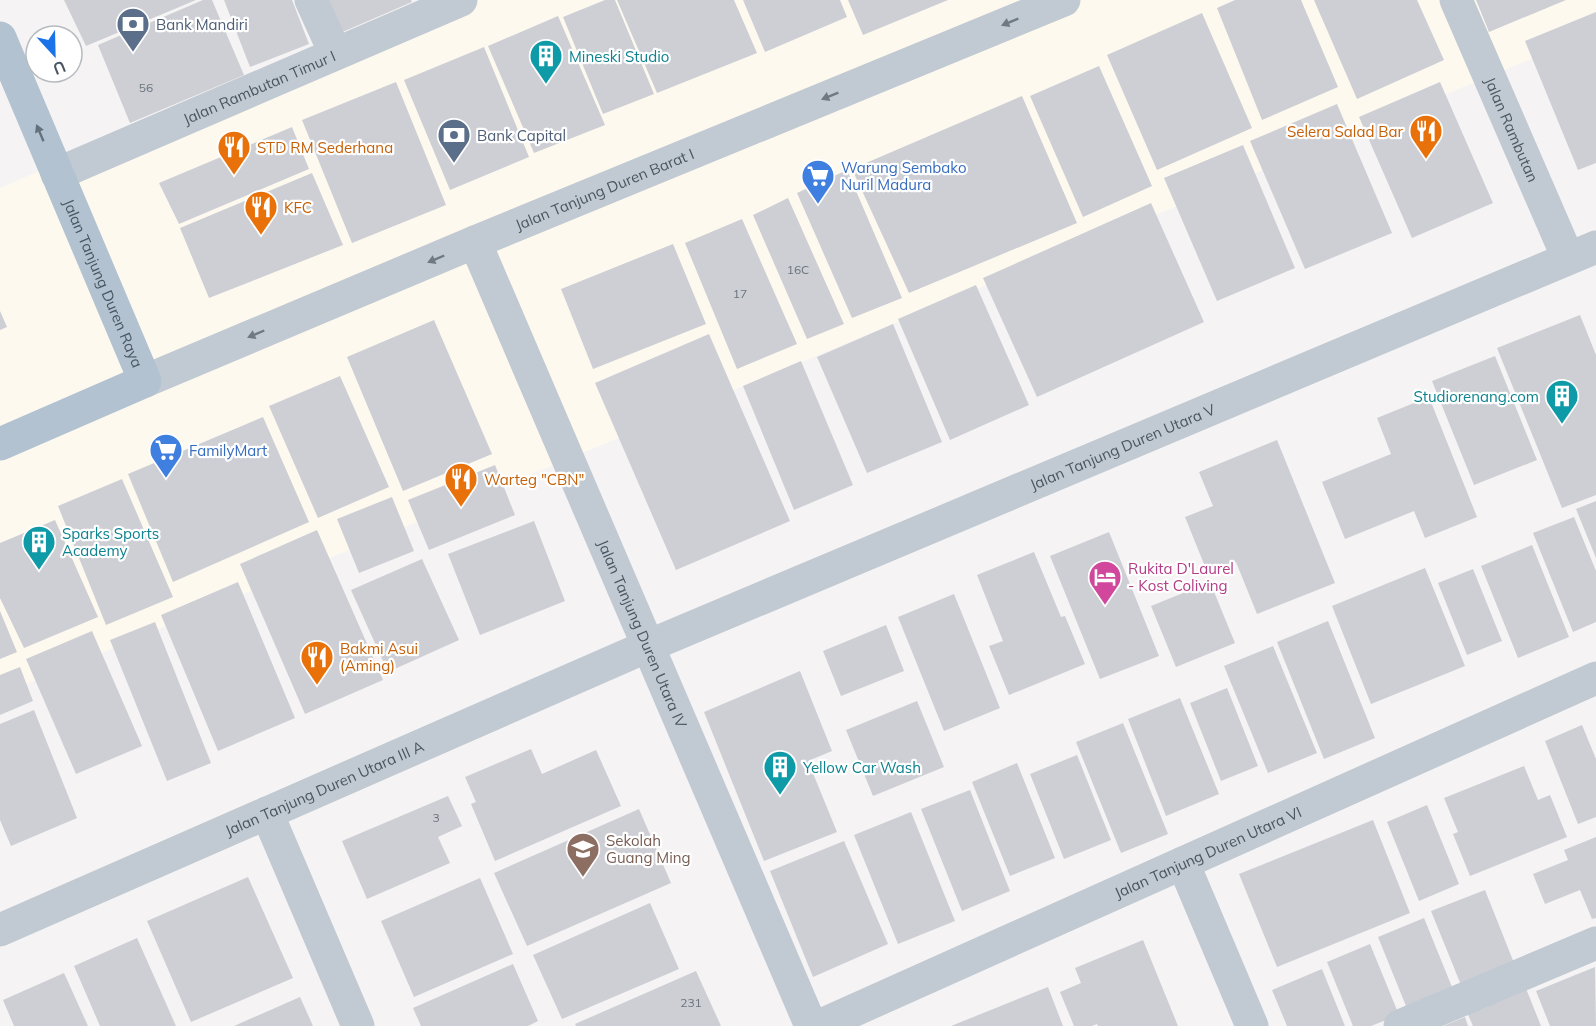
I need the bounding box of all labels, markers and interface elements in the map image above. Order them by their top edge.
bank icon: Bank Mandiri [115,6,151,53]
place label: Bank Mandiri [156,15,248,34]
one-way arrow [1001,17,1019,27]
north arrow [24,24,84,84]
building icon: Mineski Studio [528,38,564,85]
street label: Jalan Rambutan Timur I [180,46,338,128]
place label: Mineski Studio [569,47,669,66]
text: U [50,56,69,79]
street label: Jalan Rambutan [1481,74,1543,185]
house number: 56 [139,80,153,95]
one-way arrow [821,92,839,101]
restaurant icon: Selera Salad Bar [1408,113,1444,160]
bank icon: Bank Capital [436,117,472,164]
place label: Selera Salad Bar [1287,122,1404,141]
one-way arrow [35,124,45,142]
place label: Bank Capital [477,126,566,145]
restaurant icon: STD RM Sederhana [216,129,252,176]
place label: STD RM Sederhana [257,138,393,157]
street label: Jalan Tanjung Duren Barat I [512,144,697,234]
supermarket icon: Warung Sembako Nuril Madura [800,158,836,205]
place label: Warung Sembako Nuril Madura [841,158,966,194]
restaurant icon: KFC [243,189,279,236]
street label: Jalan Tanjung Duren Raya [60,196,148,370]
place label: KFC [284,198,312,217]
one-way arrow [427,255,445,264]
house number: 16C [787,262,809,277]
house number: 17 [733,286,747,301]
one-way arrow [247,329,265,339]
building icon: Studiorenang.com [1544,378,1580,425]
place label: Studiorenang.com [1413,387,1539,406]
street label: Jalan Tanjung Duren Utara V [1027,399,1218,494]
supermarket icon: FamilyMart [148,432,184,479]
place label: FamilyMart [189,441,267,460]
restaurant icon: Warteg "CBN" [443,461,479,508]
place label: Warteg "CBN" [484,470,584,489]
building icon: Sparks Sports Academy [21,524,57,571]
place label: Sparks Sports Academy [62,524,159,560]
street label: Jalan Tanjung Duren Utara IV [594,536,692,731]
hotel icon: Rukita D'Laurel - Kost Coliving [1087,559,1123,606]
place label: Rukita D'Laurel - Kost Coliving [1128,559,1234,595]
restaurant icon: Bakmi Asui (Aming) [299,639,335,686]
place label: Bakmi Asui (Aming) [340,639,418,675]
street label: Jalan Tanjung Duren Utara III A [222,736,427,840]
building icon: Yellow Car Wash [762,749,798,796]
place label: Yellow Car Wash [802,758,921,777]
street label: Jalan Tanjung Duren Utara VI [1111,802,1304,902]
house number: 3 [432,810,440,825]
school or university icon: Sekolah Guang Ming [565,831,601,878]
place label: Sekolah Guang Ming [606,831,691,867]
house number: 231 [680,995,702,1010]

